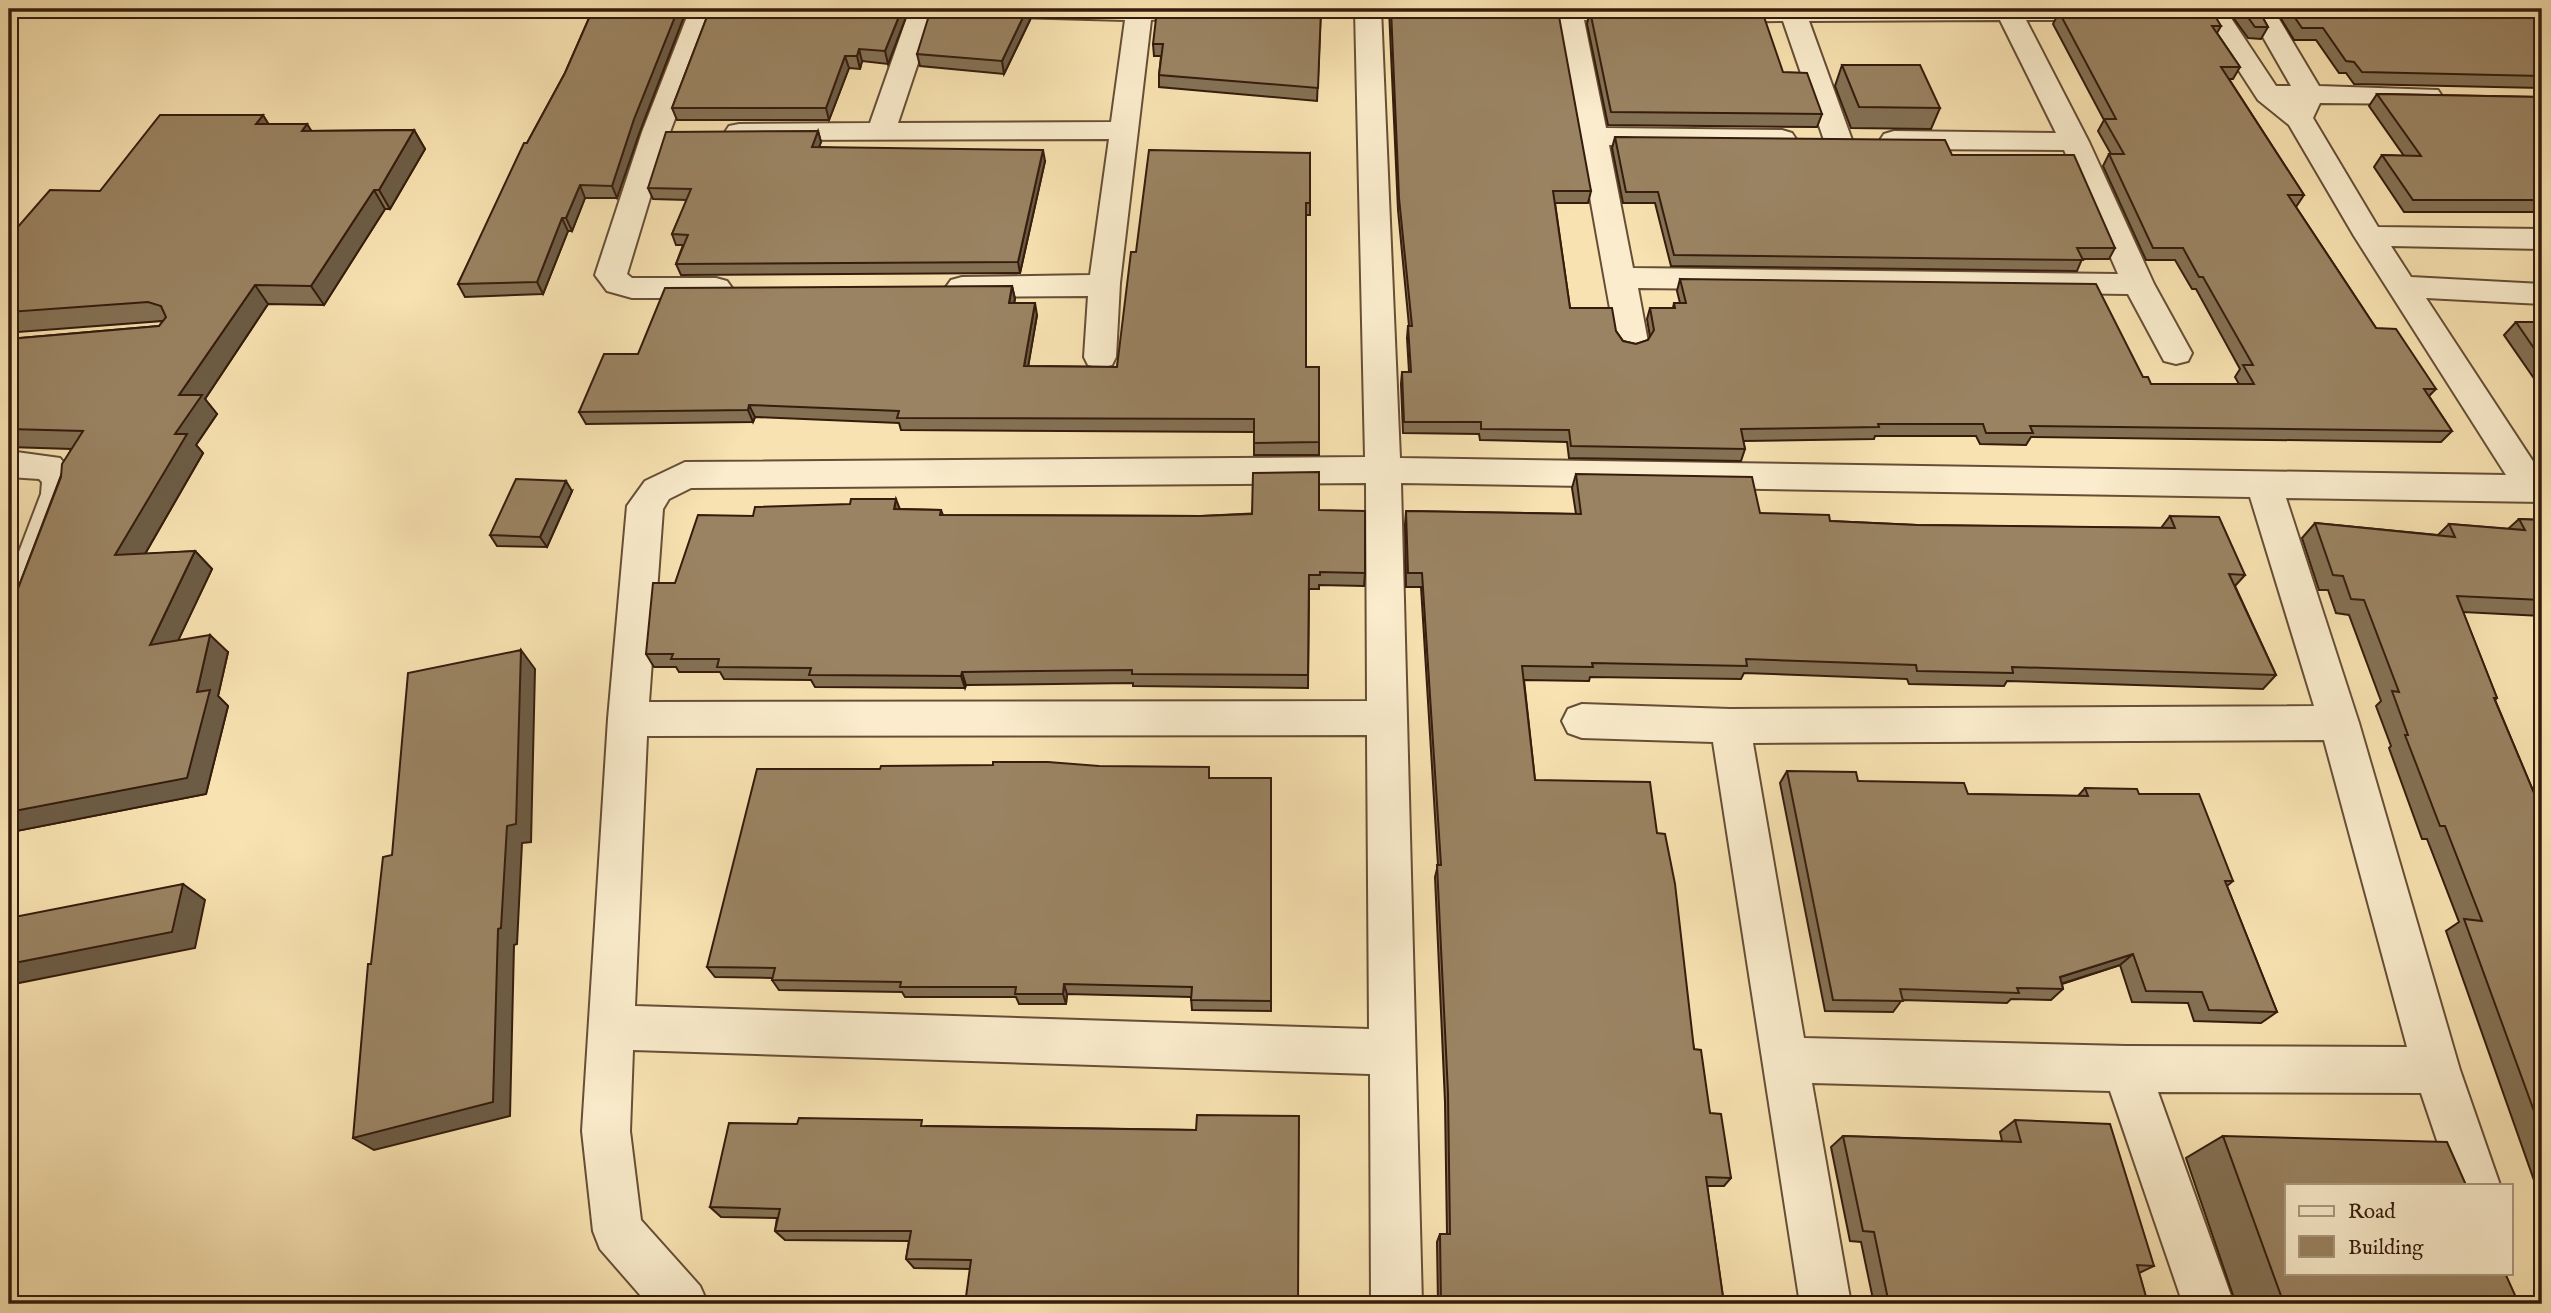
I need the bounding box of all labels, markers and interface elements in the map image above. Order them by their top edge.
legend [2285,1184,2512,1274]
text: Road [2348,1199,2396,1226]
text: Building [2348,1235,2424,1262]

